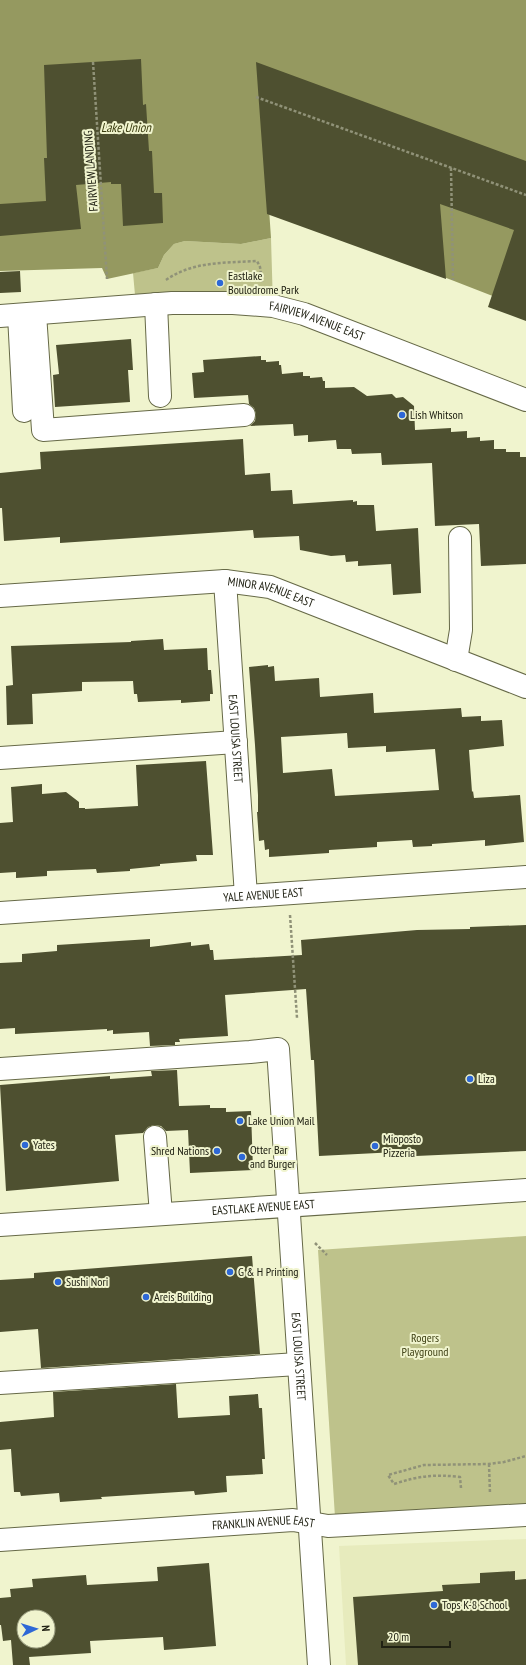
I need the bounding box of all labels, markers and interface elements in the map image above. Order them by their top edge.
water label: Lake Union [101,119,152,136]
street label: FAIRVIEW LANDING [80,130,101,212]
place label: Eastlake Boulodrome Park [228,268,299,297]
marker: Eastlake Boulodrome Park [215,278,225,288]
street label: FAIRVIEW AVENUE EAST [269,298,368,344]
place label: Lish Whitson [410,407,463,422]
marker: Lish Whitson [397,410,407,420]
street label: MINOR AVENUE EAST [227,573,317,611]
street label: EAST LOUISA STREET [226,694,246,784]
street label: YALE AVENUE EAST [223,884,305,905]
place label: Liza [478,1071,495,1086]
marker: Liza [465,1074,475,1084]
place label: Lake Union Mail [248,1113,315,1128]
marker: Lake Union Mail [235,1116,245,1126]
place label: Mioposto Pizzeria [383,1131,421,1160]
place label: Yates [33,1137,55,1152]
marker: Yates [20,1140,30,1150]
marker: Mioposto Pizzeria [370,1141,380,1151]
place label: Otter Bar and Burger [250,1142,296,1171]
place label: Shred Nations [151,1143,209,1158]
marker: Shred Nations [212,1146,222,1156]
marker: Otter Bar and Burger [237,1152,247,1162]
street label: EASTLAKE AVENUE EAST [211,1196,316,1218]
place label: G & H Printing [238,1264,298,1279]
marker: G & H Printing [225,1267,235,1277]
place label: Sushi Nori [66,1274,108,1289]
marker: Sushi Nori [53,1277,63,1287]
place label: Areis Building [154,1289,212,1304]
marker: Areis Building [141,1292,151,1302]
street label: EAST LOUISA STREET [289,1312,309,1402]
park label: Rogers Playground [402,1330,448,1359]
street label: FRANKLIN AVENUE EAST [212,1512,316,1533]
place label: Tops K-8 School [442,1597,508,1612]
marker: Tops K-8 School [429,1600,439,1610]
north arrow [16,1609,56,1649]
scale bar [382,1623,450,1649]
text: N [39,1625,53,1632]
text: 20 m [388,1629,409,1644]

